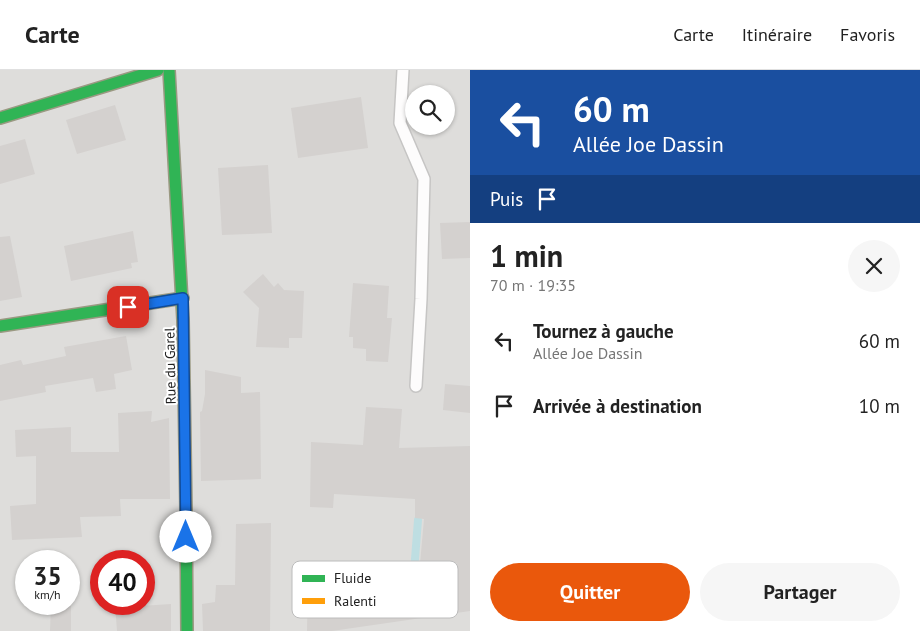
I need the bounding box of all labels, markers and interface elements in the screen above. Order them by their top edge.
text: Carte [25,19,80,50]
text: Carte [673,23,714,46]
text: Itinéraire [742,23,812,46]
text: Favoris [840,23,895,46]
map controls [405,85,455,135]
button: search [405,85,455,135]
text: 60 m [573,86,650,132]
icon: left [490,90,555,155]
text: Allée Joe Dassin [573,130,724,158]
icon: arrive [533,185,561,213]
text: Puis [490,187,523,211]
text: 1 min [490,236,563,275]
button: close [848,240,900,292]
text: 70 m · 19:35 [490,275,576,295]
pin [107,286,149,328]
icon: arrive [114,293,142,321]
text: Tournez à gauche [533,319,674,343]
street label: Rue du Garel [160,327,180,405]
icon: left [490,327,518,355]
text: 60 m [859,329,900,353]
text: Allée Joe Dassin [533,343,643,363]
icon: arrive [490,392,518,420]
text: Arrivée à destination [533,394,702,418]
text: 10 m [859,394,900,418]
position arrow [159,510,211,562]
speed limit sign: 40 [90,550,155,615]
text: 35 [33,560,62,592]
legend [292,561,458,618]
button: Quitter [490,563,690,621]
button: Partager [700,563,900,621]
text: Fluide [334,569,371,587]
text: km/h [34,587,61,602]
text: Ralenti [334,592,377,610]

